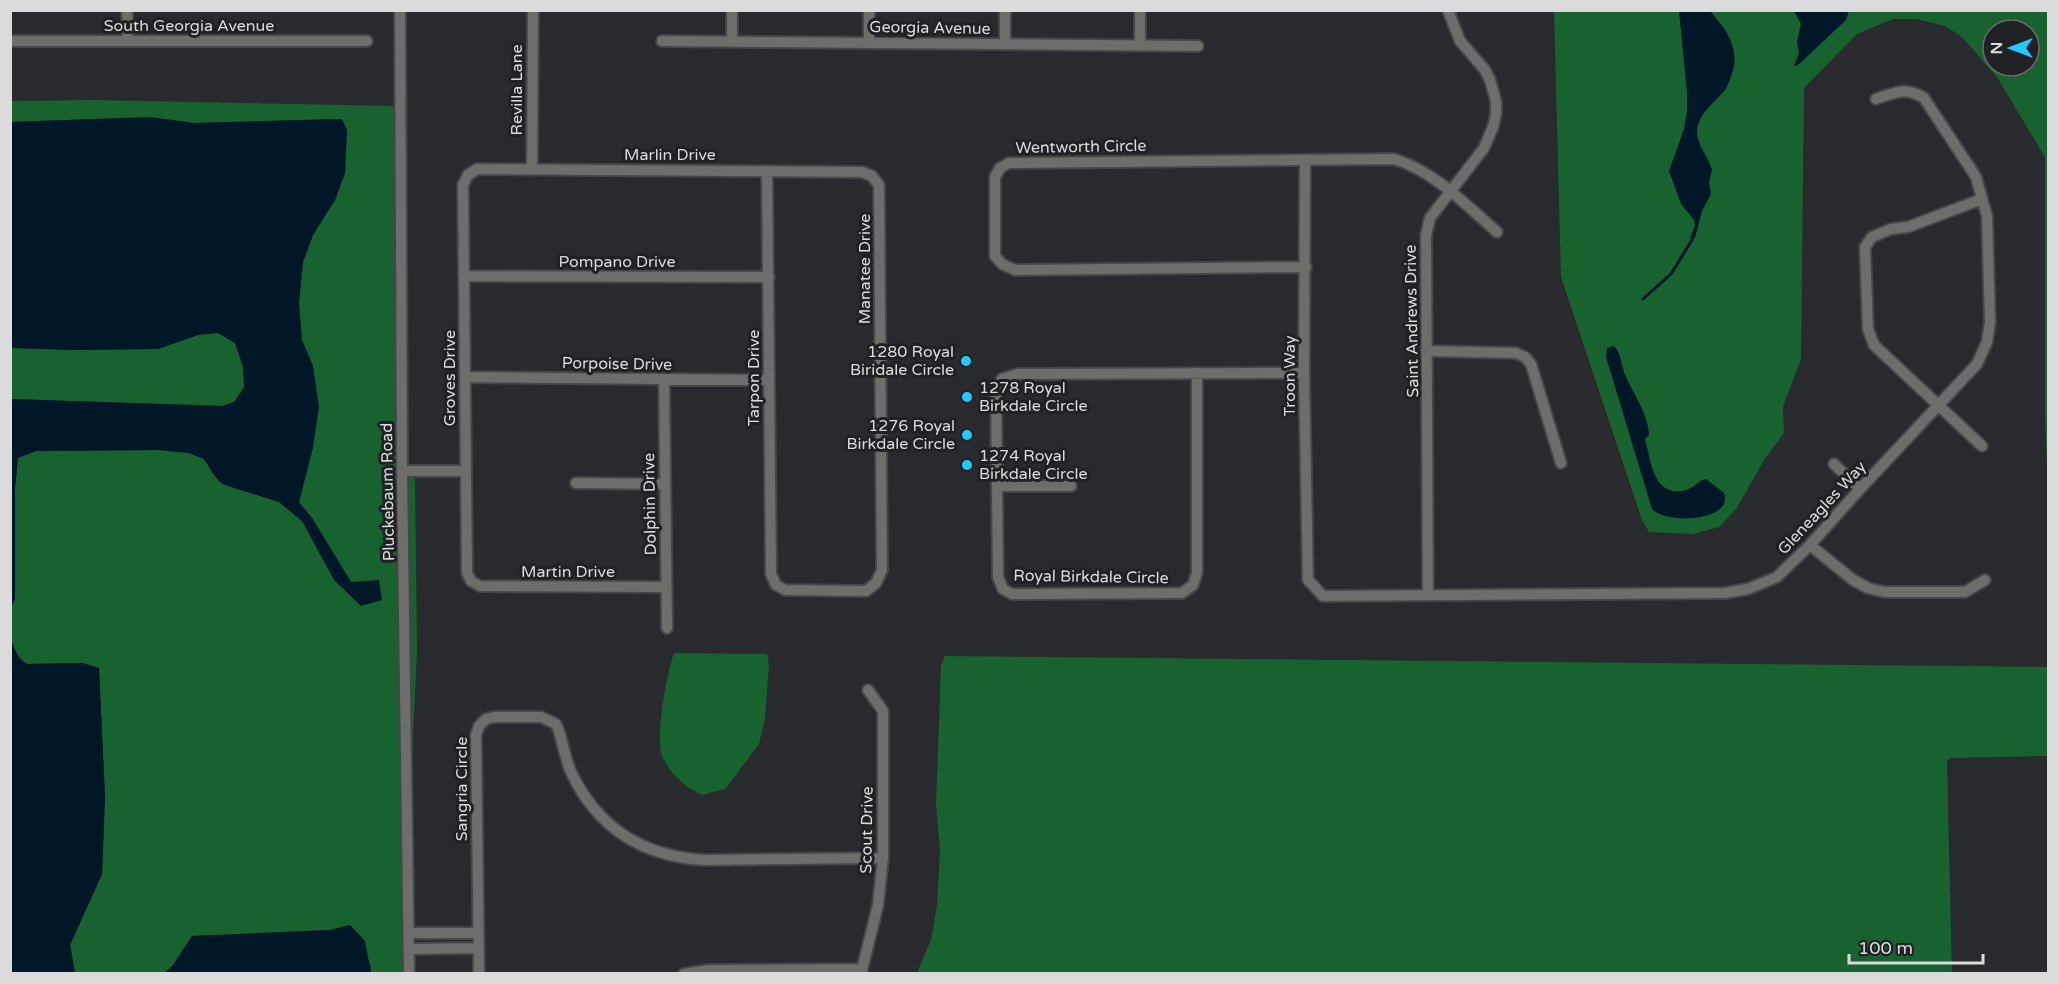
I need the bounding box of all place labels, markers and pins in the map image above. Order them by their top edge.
place label: 1280 Royal Biridale Circle [850,342,954,380]
marker: 1280 Royal Biridale Circle [959,354,973,368]
place label: 1278 Royal Birkdale Circle [979,378,1088,416]
marker: 1278 Royal Birkdale Circle [960,390,974,404]
place label: 1276 Royal Birkdale Circle [847,416,955,454]
marker: 1276 Royal Birkdale Circle [960,428,974,442]
place label: 1274 Royal Birkdale Circle [979,446,1088,484]
marker: 1274 Royal Birkdale Circle [960,458,974,472]

